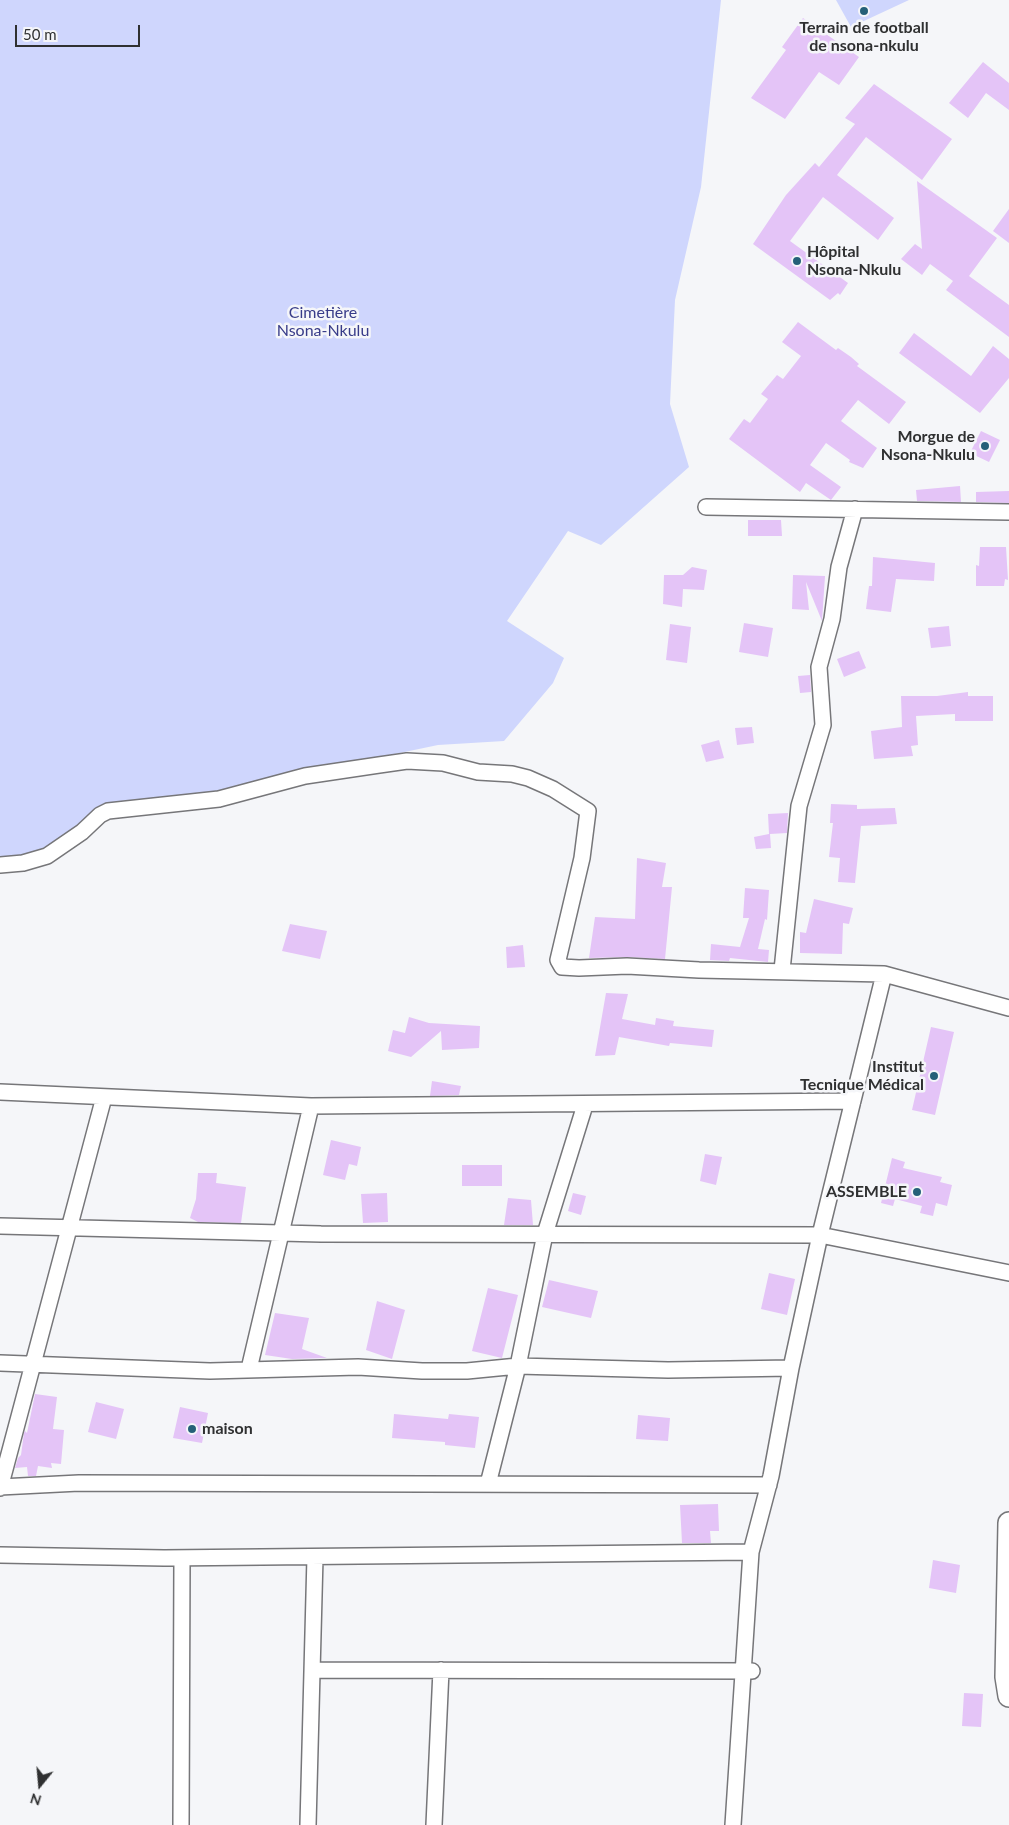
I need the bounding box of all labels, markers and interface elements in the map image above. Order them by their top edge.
marker: Terrain de football de nsona-nkulu [858,5,870,17]
scale bar [18,15,142,47]
place label: Terrain de football de nsona-nkulu [799,18,929,56]
text: 50 m [23,25,57,43]
place label: Hôpital Nsona-Nkulu [807,242,901,280]
marker: Hôpital Nsona-Nkulu [791,255,803,267]
park label: Cimetière Nsona-Nkulu [277,303,369,341]
place label: Morgue de Nsona-Nkulu [881,427,975,465]
marker: Morgue de Nsona-Nkulu [979,440,991,452]
place label: Institut Tecnique Médical [800,1057,924,1095]
marker: Institut Tecnique Médical [928,1070,940,1082]
place label: ASSEMBLE [826,1182,907,1202]
marker: ASSEMBLE [911,1186,923,1198]
place label: maison [202,1419,253,1439]
marker: maison [186,1423,198,1435]
north arrow [15,1760,65,1810]
text: N [28,1790,43,1810]

